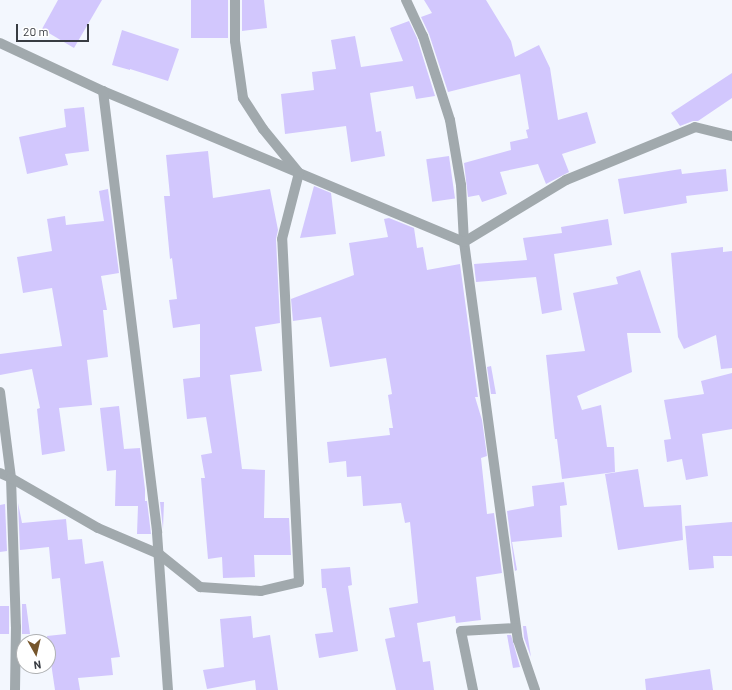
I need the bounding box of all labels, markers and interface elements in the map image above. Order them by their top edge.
scale bar [18,16,91,42]
text: 20 m [23,24,49,38]
north arrow [16,634,56,674]
text: N [33,658,42,672]

